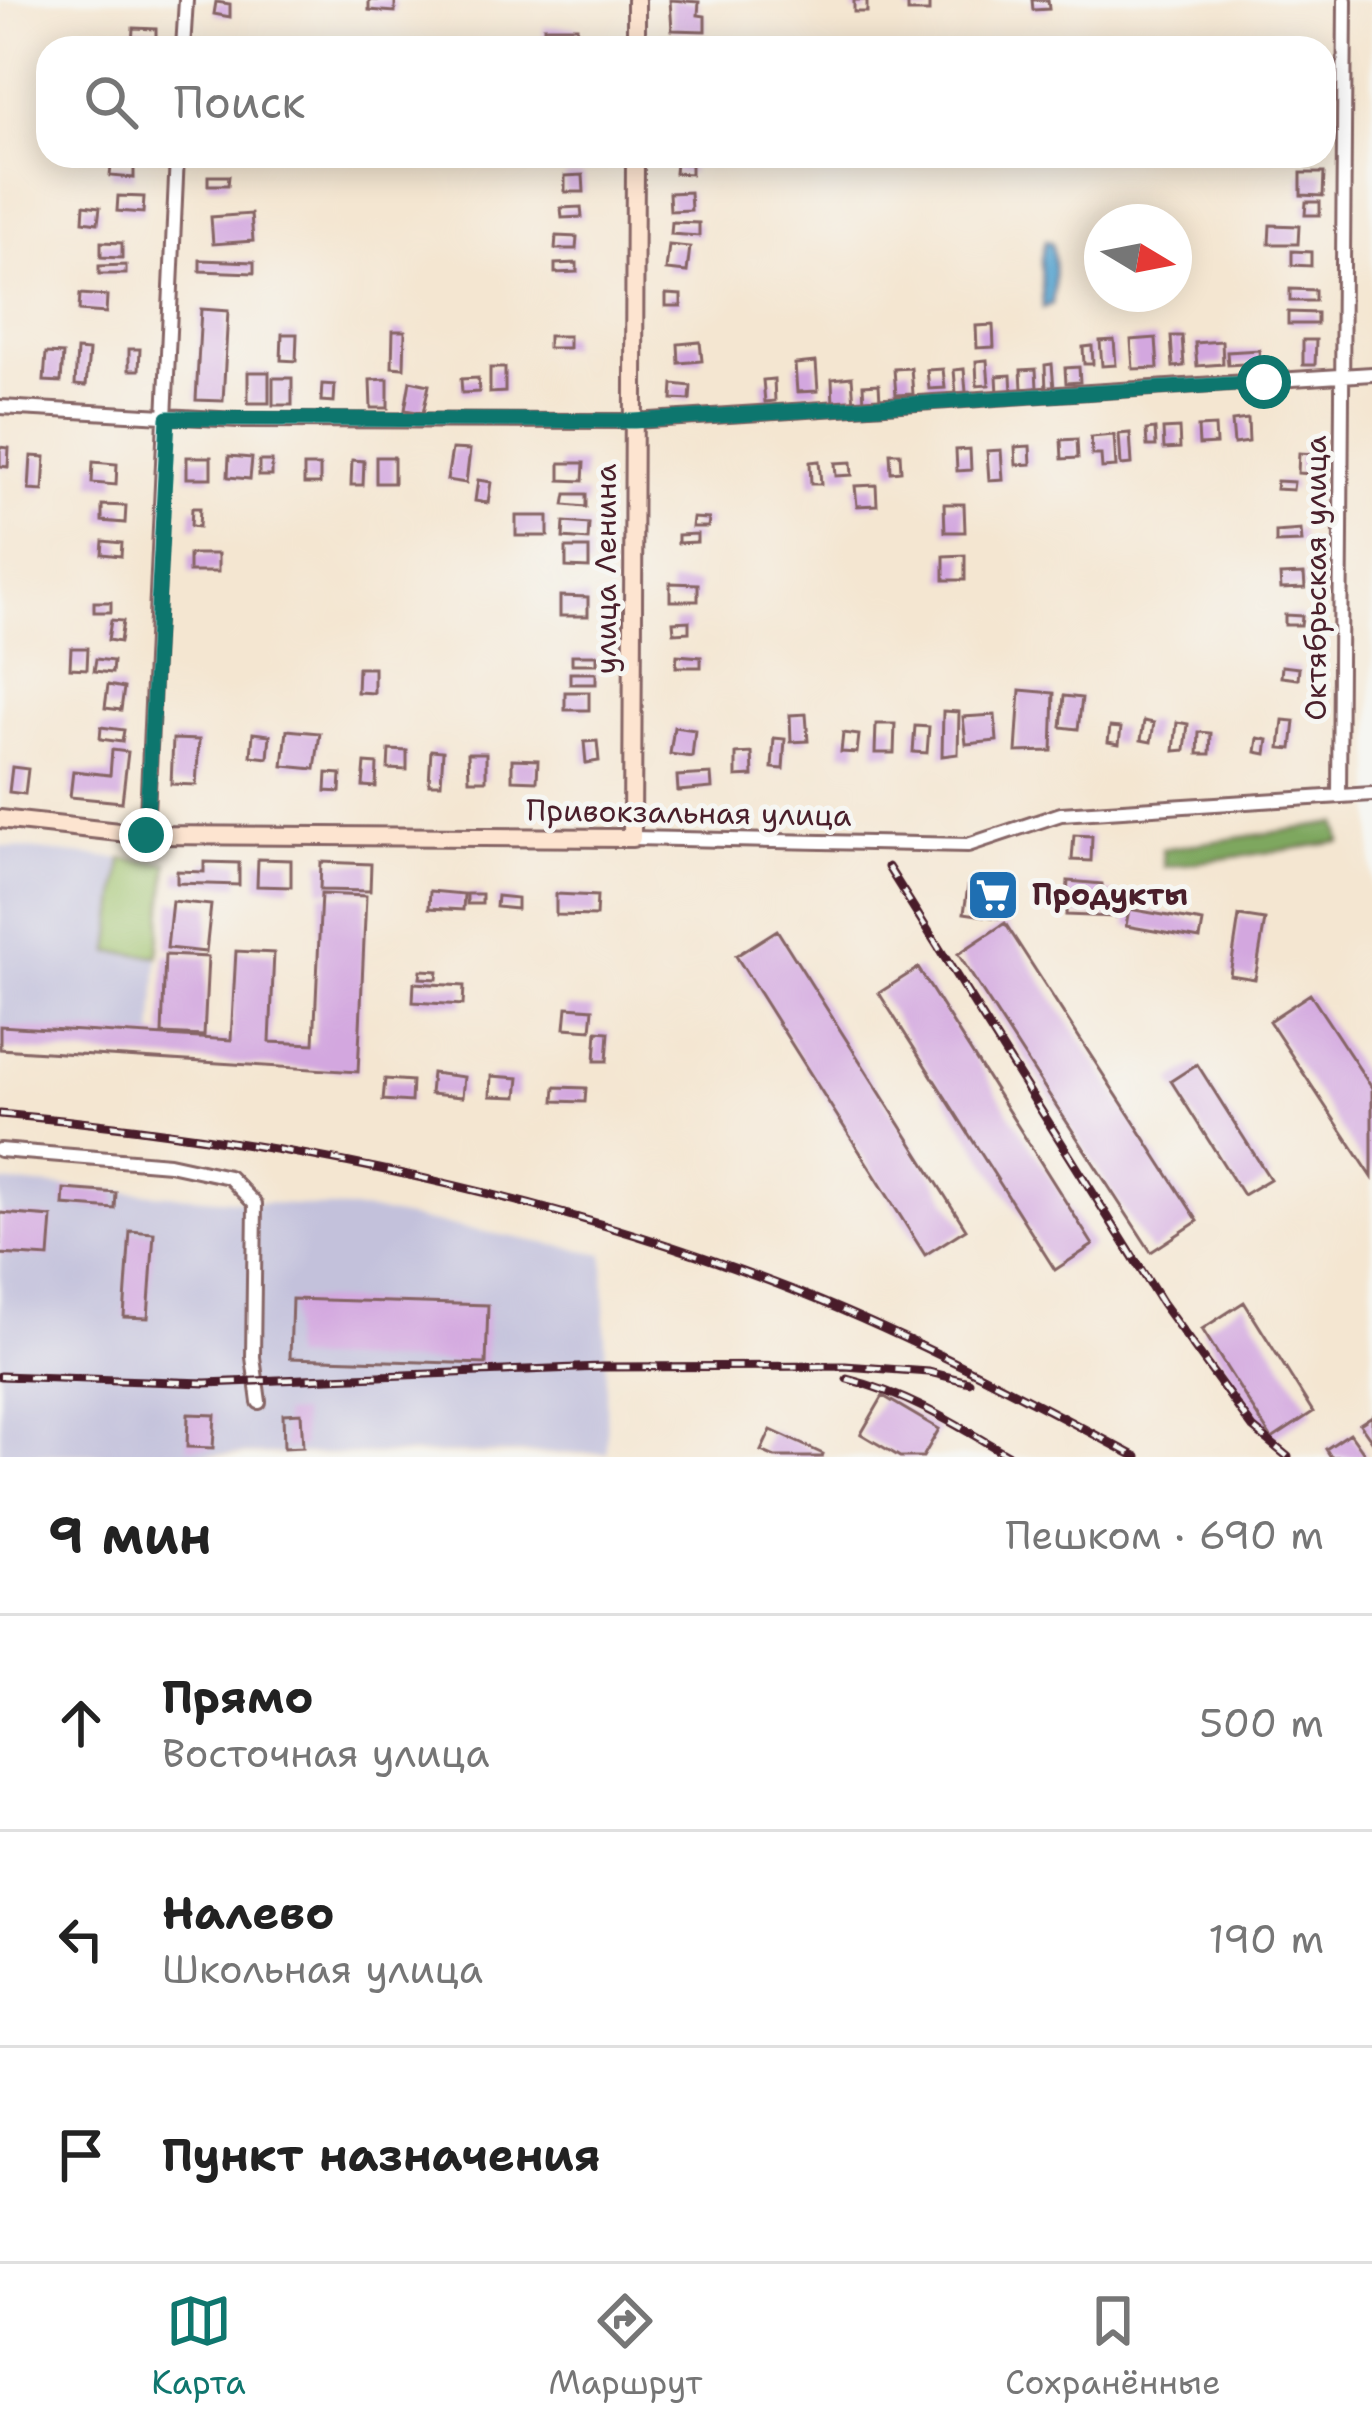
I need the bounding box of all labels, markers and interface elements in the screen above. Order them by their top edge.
search box [36,36,1336,168]
icon: search [78,69,144,135]
text: Поиск [174,72,305,132]
north arrow [1084,204,1192,312]
route start [1237,355,1291,409]
street label: Октябрьская улица [1295,435,1336,721]
street label: улица Ленина [585,463,626,674]
street label: Привокзальная улица [526,789,852,836]
route end [119,808,173,862]
supermarket icon: Продукты [965,867,1021,923]
place label: Продукты [1032,874,1188,915]
text: 9 мин [48,1501,212,1569]
text: Пешком · 690 m [1006,1509,1324,1561]
text: Прямо [162,1667,313,1727]
icon: ahead [48,1690,114,1756]
text: 500 m [1199,1697,1324,1749]
text: Восточная улица [162,1727,489,1779]
text: Налево [162,1883,335,1943]
icon: left [48,1906,114,1972]
text: 190 m [1208,1913,1324,1965]
text: Школьная улица [162,1943,483,1995]
icon: arrive [48,2122,114,2188]
text: Пункт назначения [162,2125,601,2185]
tab: Карта [151,2288,246,2405]
tab: Маршрут [548,2288,702,2405]
tab: Сохранённые [1005,2288,1221,2405]

